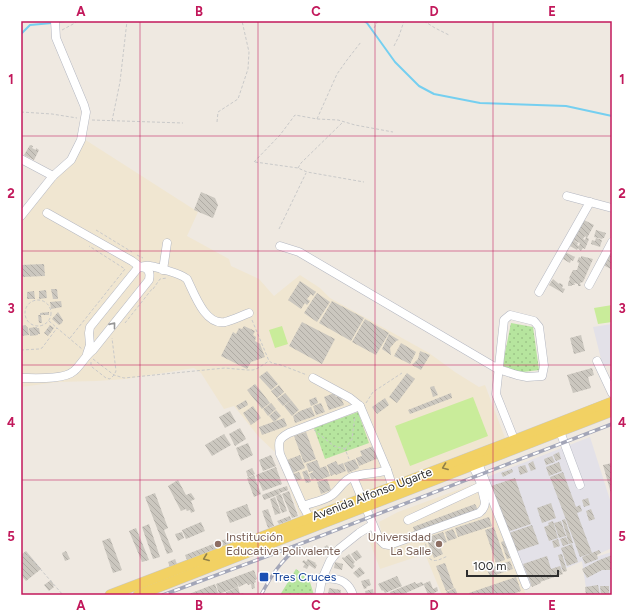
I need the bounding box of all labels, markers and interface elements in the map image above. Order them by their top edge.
text: A [76,4,86,19]
text: B [195,4,203,19]
text: C [311,4,321,19]
text: D [429,4,439,19]
text: E [548,4,556,19]
text: 1 [8,72,14,87]
text: 1 [619,72,625,87]
text: 2 [7,186,15,201]
text: 2 [618,186,626,201]
text: 3 [7,301,15,316]
text: 3 [618,301,626,316]
one-way arrow [108,322,115,329]
text: 4 [7,415,15,430]
text: 4 [618,415,626,430]
one-way arrow [442,462,449,470]
street label: Avenida Alfonso Ugarte [310,464,434,523]
text: 5 [7,529,15,544]
text: 5 [618,529,626,544]
place label: Institución Educativa Polivalente [226,530,341,558]
place label: Universidad La Salle [368,530,431,558]
marker: Institución Educativa Polivalente [213,539,223,549]
marker: Universidad La Salle [434,539,444,549]
scale bar [467,552,558,578]
one-way arrow [203,554,210,562]
text: 100 m [473,559,507,573]
place label: Tres Cruces [273,570,337,584]
marker: Tres Cruces [258,571,270,583]
text: A [76,598,86,613]
text: B [195,598,203,613]
text: C [311,598,321,613]
text: D [429,598,439,613]
text: E [548,598,556,613]

